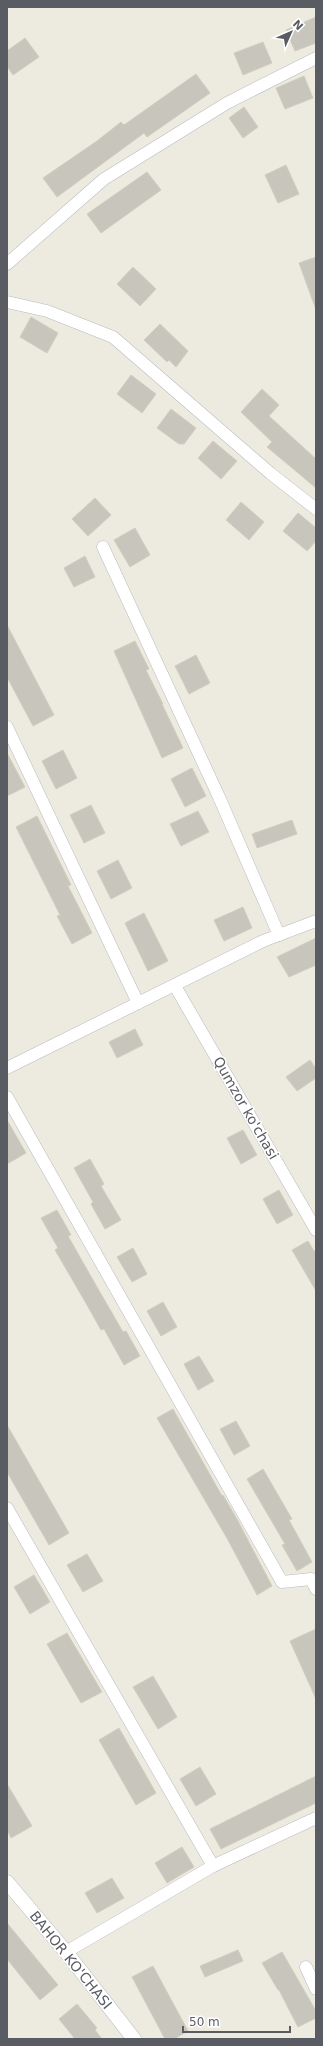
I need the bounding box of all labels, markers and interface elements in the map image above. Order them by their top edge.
north arrow [271,12,311,52]
text: N [290,17,306,33]
street label: Qumzor ko'chasi [210,1054,282,1162]
street label: BAHOR KO'CHASI [27,1908,115,2012]
scale bar [183,2008,290,2034]
text: 50 m [189,2015,220,2029]

